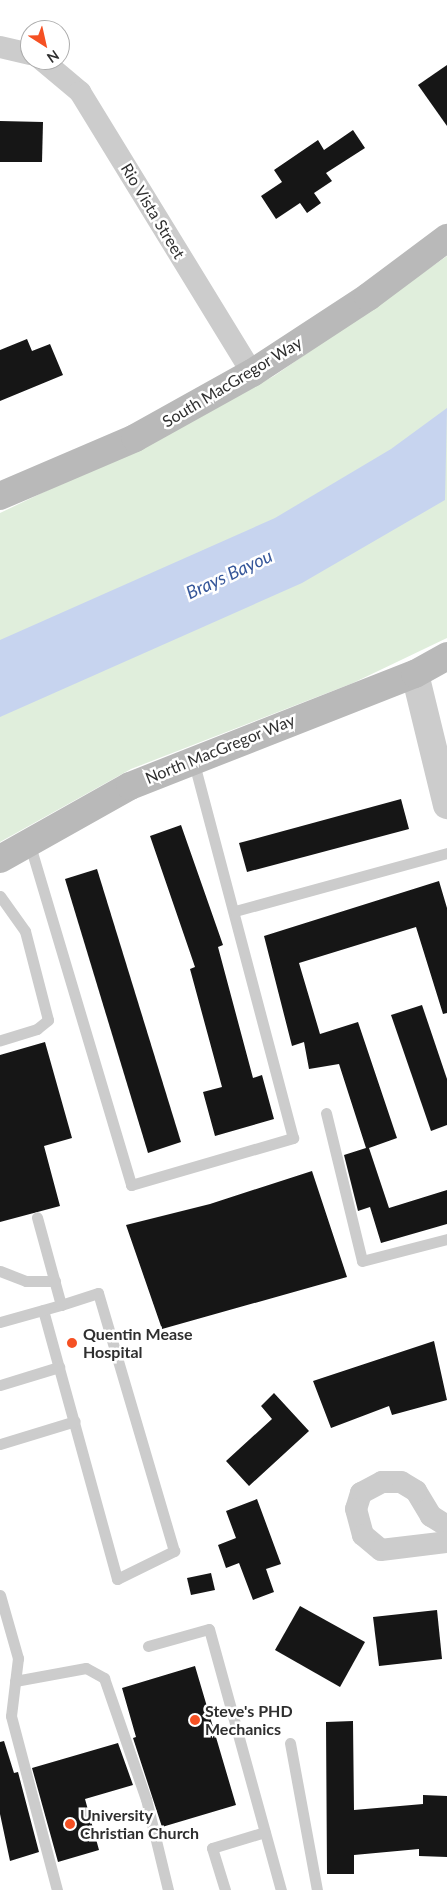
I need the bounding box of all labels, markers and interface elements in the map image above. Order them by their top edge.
north arrow [20,20,70,70]
text: N [44,47,63,67]
street label: Rio Vista Street [117,160,189,262]
street label: South MacGregor Way [159,333,305,431]
water label: Brays Bayou [182,545,276,603]
street label: North MacGregor Way [142,710,298,788]
place label: Quentin Mease Hospital [83,1324,193,1362]
marker: Quentin Mease Hospital [65,1336,79,1350]
place label: Steve's PHD Mechanics [205,1701,293,1739]
marker: Steve's PHD Mechanics [189,1714,201,1726]
place label: University Christian Church [80,1805,199,1843]
marker: University Christian Church [64,1818,76,1830]

